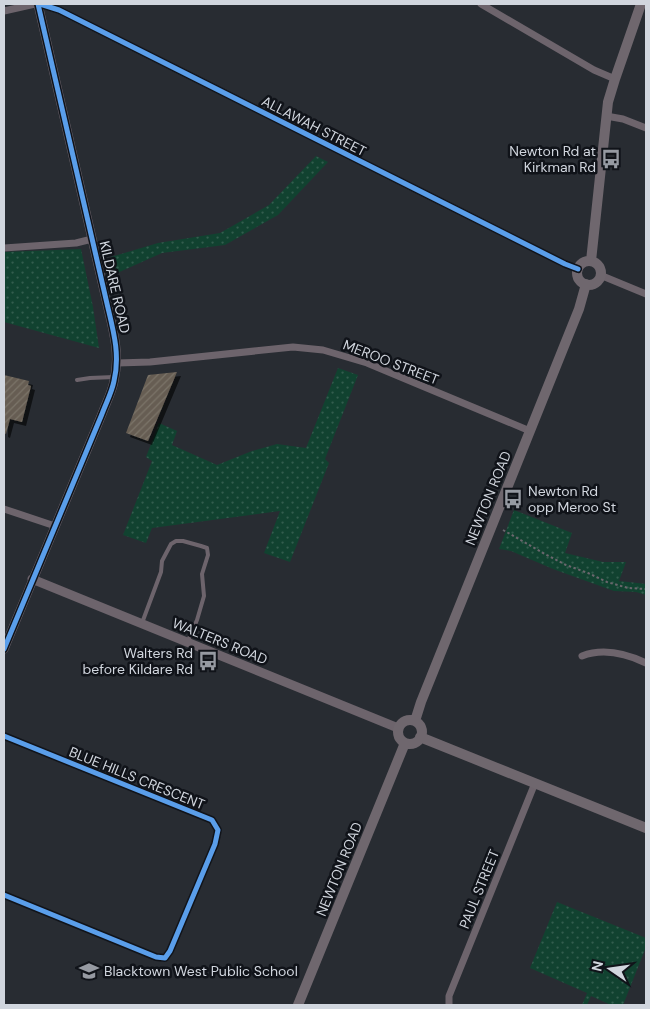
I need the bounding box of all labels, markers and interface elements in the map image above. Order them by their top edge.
street label: ALLAWAH STREET [259,92,370,160]
place label: Newton Rd at Kirkman Rd [509,142,596,176]
bus stop icon: Newton Rd at Kirkman Rd [600,148,622,170]
street label: KILDARE ROAD [96,239,134,335]
street label: MEROO STREET [341,335,442,389]
street label: NEWTON ROAD [461,448,515,548]
place label: Newton Rd opp Meroo St [528,482,616,516]
bus stop icon: Newton Rd opp Meroo St [502,488,524,510]
street label: WALTERS ROAD [170,614,270,668]
place label: Walters Rd before Kildare Rd [83,644,193,678]
bus stop icon: Walters Rd before Kildare Rd [197,650,219,672]
street label: BLUE HILLS CRESCENT [66,742,208,814]
street label: NEWTON ROAD [312,819,366,919]
street label: PAUL STREET [455,847,503,931]
north arrow [585,944,635,994]
text: N [587,959,607,973]
school or university icon: Blacktown West Public School [78,960,100,982]
place label: Blacktown West Public School [104,962,298,980]

